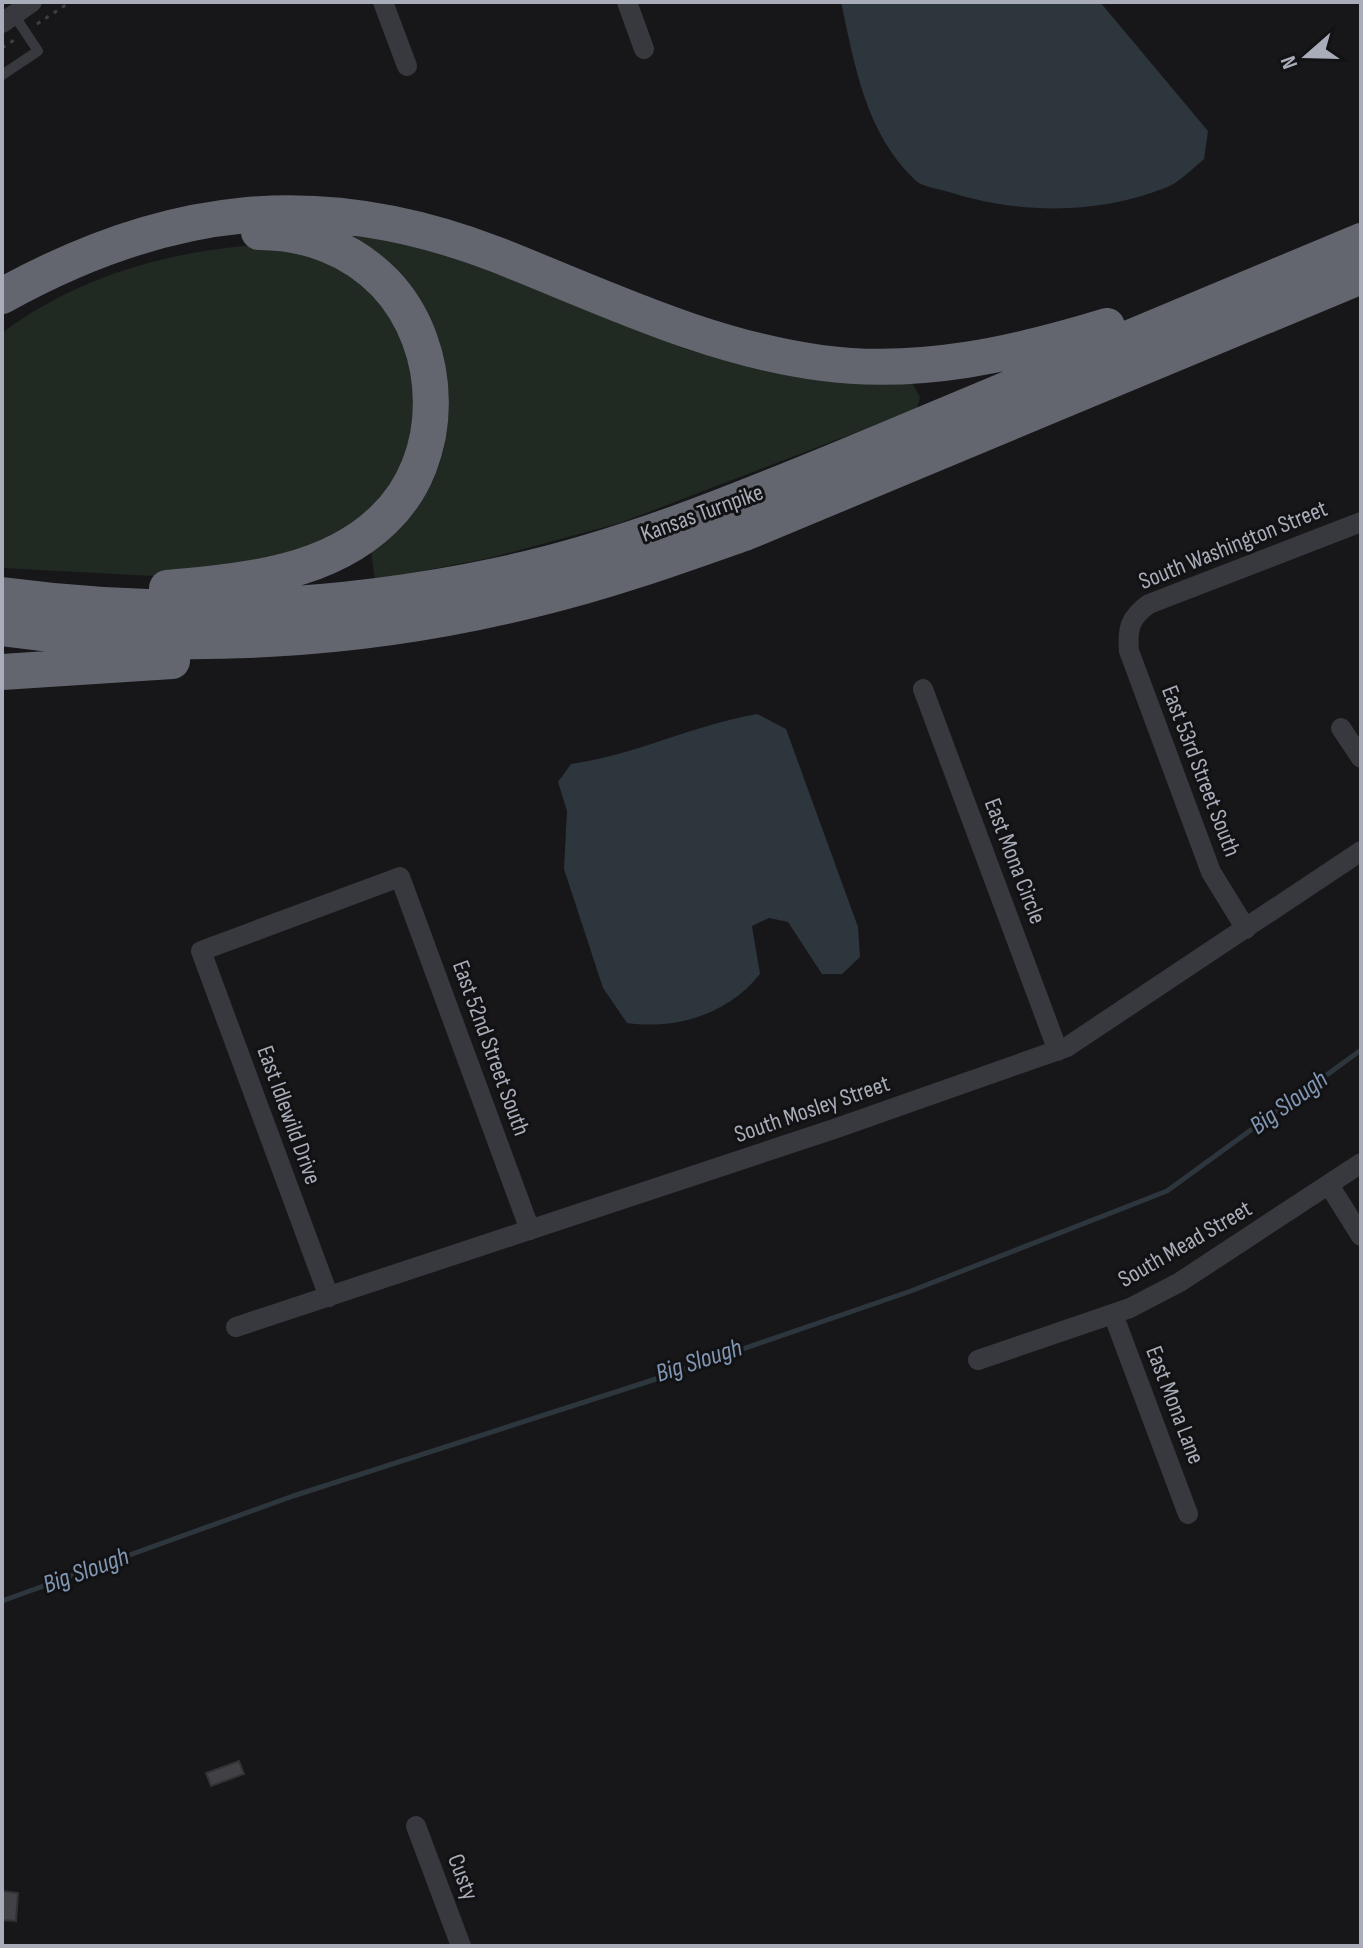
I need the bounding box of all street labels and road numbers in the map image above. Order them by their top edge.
street label: Kansas Turnpike [637,477,767,549]
street label: South Washington Street [1134,494,1332,596]
street label: East 53rd Street South [1155,681,1247,861]
street label: East Mona Circle [978,794,1052,928]
street label: East 52nd Street South [446,956,536,1140]
street label: East Idlewild Drive [250,1042,328,1188]
street label: South Mosley Street [731,1069,893,1149]
street label: South Mead Street [1113,1194,1257,1294]
street label: East Mona Lane [1139,1342,1211,1468]
street label: Custy [441,1850,485,1904]

